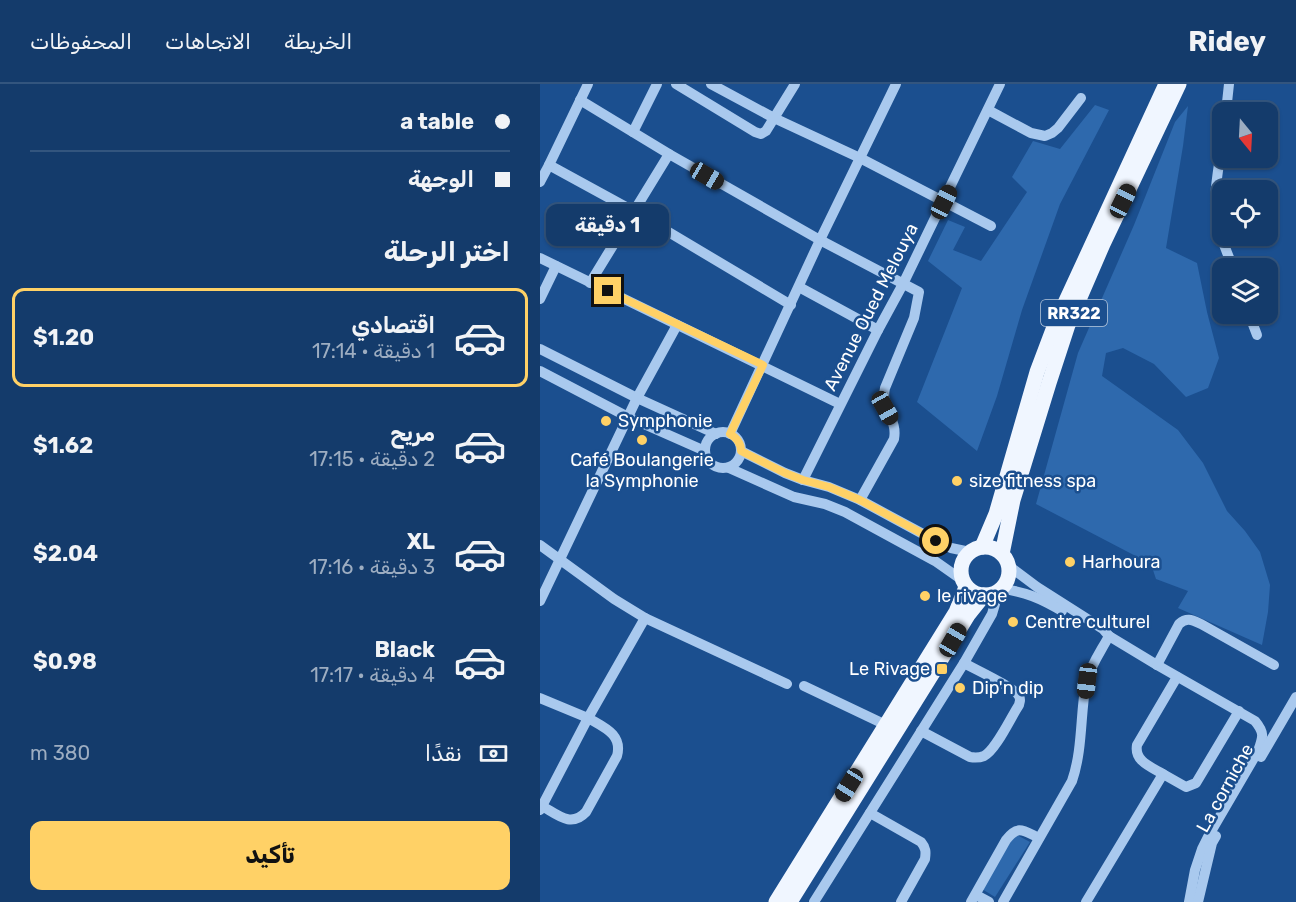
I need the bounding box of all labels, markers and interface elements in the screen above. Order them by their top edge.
text: Ridey [1188,25,1266,58]
text: المحفوظات [30,29,132,54]
text: الاتجاهات [165,29,251,54]
text: الخريطة [284,29,352,54]
north arrow [1212,102,1278,168]
map controls [1212,102,1278,324]
text: a table [400,108,474,135]
car [687,159,727,193]
text: الوجهة [408,166,474,193]
button: locate [1212,180,1278,246]
car [1107,181,1139,221]
car [928,182,960,222]
callout: 1 دقيقة [547,204,670,246]
text: 1 دقيقة [575,213,640,237]
street label: Avenue Oued Melouya [819,220,923,394]
text: اختر الرحلة [384,236,510,268]
button: layers [1212,258,1278,324]
route end [594,277,621,304]
road number: RR322 [1041,300,1107,326]
icon: car [453,311,507,365]
text: اقتصادي [352,312,435,339]
text: $1.20 [33,324,94,351]
text: 1 دقيقة · 17:14 [312,339,435,363]
car [868,388,902,428]
place label: Symphonie [618,410,712,432]
marker: Symphonie [599,414,613,428]
icon: car [453,419,507,473]
text: مريح [390,420,435,447]
text: $1.62 [33,432,93,459]
marker: Café Boulangerie la Symphonie [635,433,649,447]
text: 2 دقيقة · 17:15 [309,447,435,471]
place label: Café Boulangerie la Symphonie [570,449,714,492]
place label: size fitness spa [969,470,1096,492]
marker: size fitness spa [950,474,964,488]
icon: car [453,527,507,581]
route start [922,527,949,554]
text: XL [407,528,435,555]
text: $2.04 [33,540,98,567]
place label: Harhoura [1082,551,1160,573]
text: 3 دقيقة · 17:16 [309,555,435,579]
marker: Harhoura [1063,555,1077,569]
place label: le rivage [937,585,1007,607]
marker: le rivage [918,589,932,603]
place label: Centre culturel [1025,611,1150,633]
marker: Centre culturel [1006,615,1020,629]
car [936,620,970,660]
icon: car [453,635,507,689]
text: Black [374,636,435,663]
text: $0.98 [33,648,97,675]
place label: Le Rivage [849,658,930,680]
marker: Le Rivage [935,662,949,676]
car [1076,662,1098,700]
text: 4 دقيقة · 17:17 [310,663,435,687]
place label: Dip'n dip [972,677,1044,699]
marker: Dip'n dip [953,681,967,695]
icon: cash [477,737,510,770]
text: نقدًا [425,740,462,767]
street label: La corniche [1192,740,1258,836]
text: 380 m [30,741,90,765]
car [832,765,866,805]
button: تأكيد [30,821,510,890]

